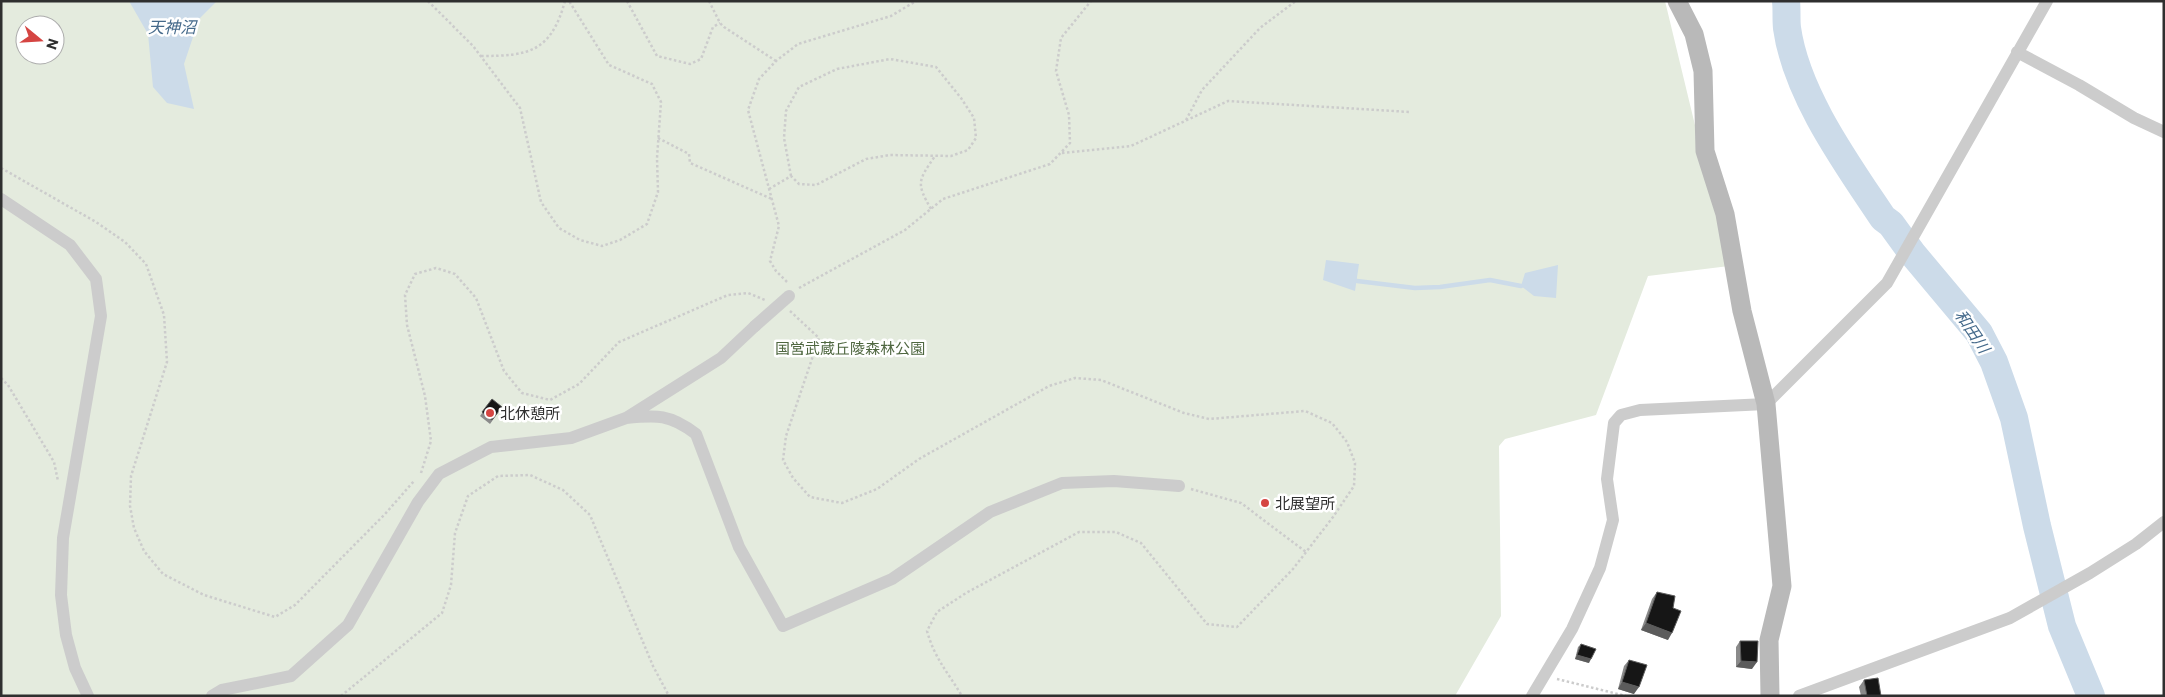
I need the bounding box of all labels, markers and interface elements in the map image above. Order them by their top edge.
north arrow [15,15,65,65]
water label: 天神沼 [148,17,198,36]
text: N [43,37,63,52]
water label: 和田川 [1952,306,1995,358]
park label: 国営武蔵丘陵森林公園 [775,339,925,357]
place label: 北休憩所 [500,404,560,422]
marker: 北休憩所 [484,407,496,419]
place label: 北展望所 [1275,494,1335,512]
marker: 北展望所 [1259,497,1271,509]

